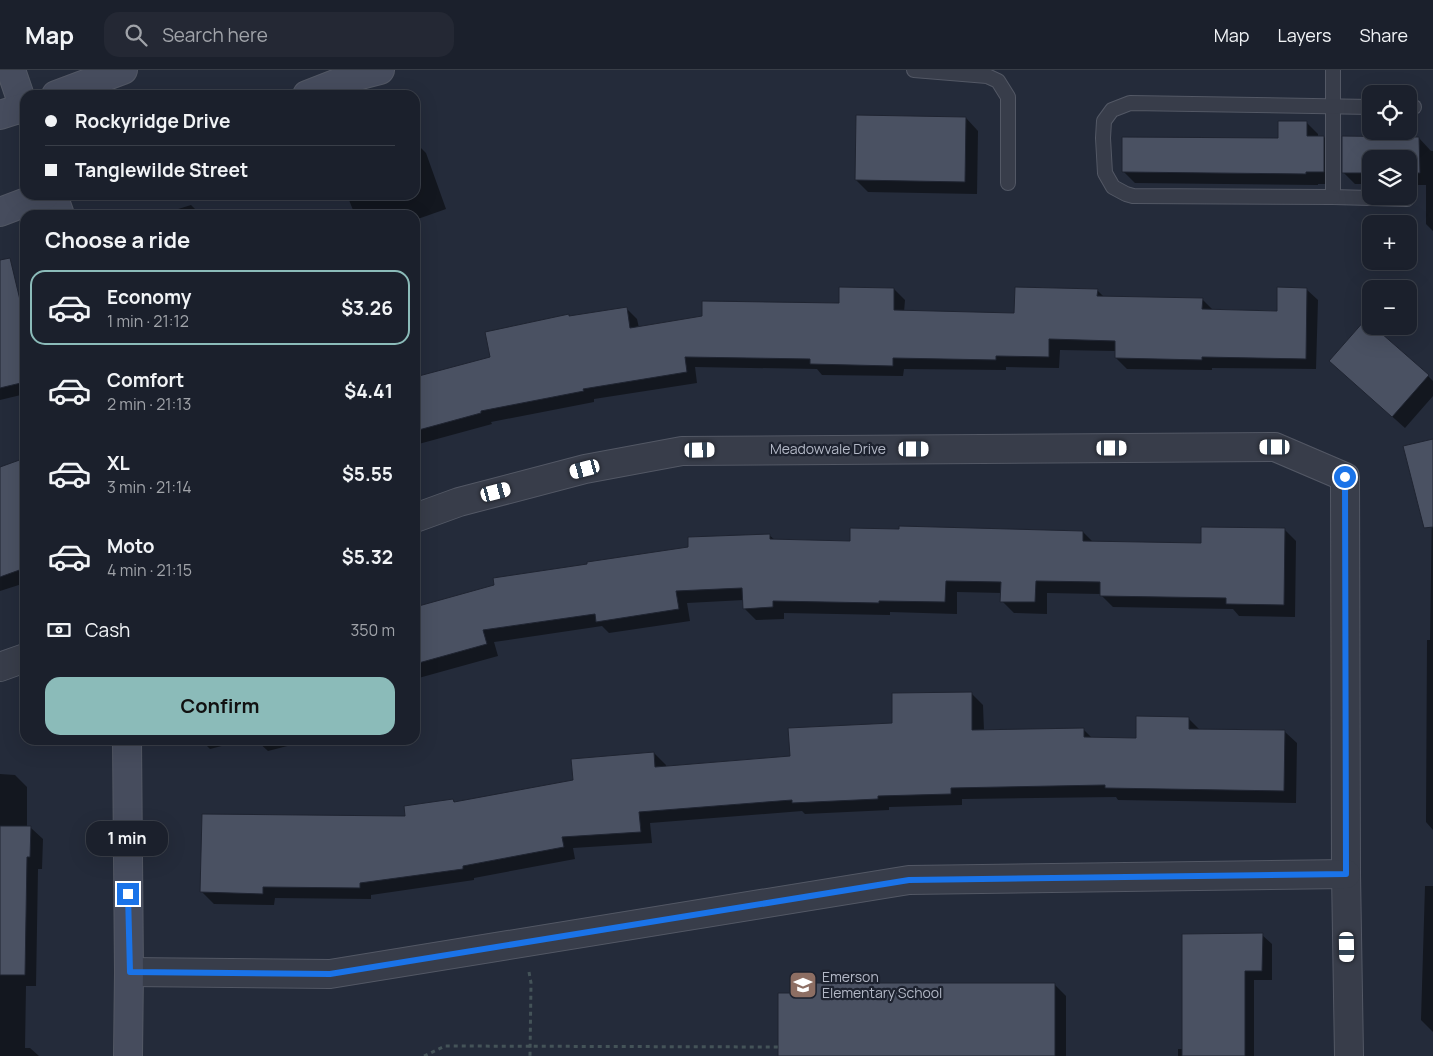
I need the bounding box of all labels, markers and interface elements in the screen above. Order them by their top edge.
search box [104,12,454,57]
text: Map [25,18,74,51]
icon: search [122,21,150,49]
text: Search here [162,22,268,48]
text: Map [1214,23,1249,47]
text: Layers [1277,23,1331,47]
text: Share [1359,23,1408,47]
map controls [1362,85,1417,335]
button: locate [1362,85,1417,140]
text: Rockyridge Drive [75,108,230,134]
button: layers [1362,150,1417,205]
text: Tanglewilde Street [75,157,248,183]
button: + [1362,215,1417,270]
text: Choose a ride [45,225,190,255]
button: − [1362,280,1417,335]
text: Economy [107,284,191,310]
icon: car [47,285,92,330]
text: $3.26 [341,295,393,321]
text: 1 min · 21:12 [107,310,189,332]
text: Comfort [107,367,184,393]
icon: car [47,368,92,413]
text: $4.41 [344,378,393,404]
text: 2 min · 21:13 [107,393,191,415]
street label: Meadowvale Drive [770,439,886,458]
car [1260,440,1290,455]
car [1097,441,1127,456]
car [684,442,715,458]
car [899,442,929,457]
text: XL [107,450,130,476]
icon: car [47,451,92,496]
car [568,458,601,480]
text: $5.55 [342,461,393,487]
route start [1334,466,1356,488]
text: 3 min · 21:14 [107,476,192,498]
car [479,481,512,503]
text: Moto [107,533,154,559]
icon: car [47,534,92,579]
text: $5.32 [342,544,393,570]
text: 4 min · 21:15 [107,559,192,581]
icon: cash [45,616,73,644]
text: Cash [85,617,130,643]
text: 350 m [350,619,395,641]
button: Confirm [45,677,395,735]
callout: 1 min [87,822,169,856]
text: 1 min [107,827,147,849]
route end [117,883,139,905]
car [1339,932,1354,962]
place label: Emerson Elementary School [822,967,942,1002]
school or university icon: Emerson Elementary School [788,970,818,1000]

